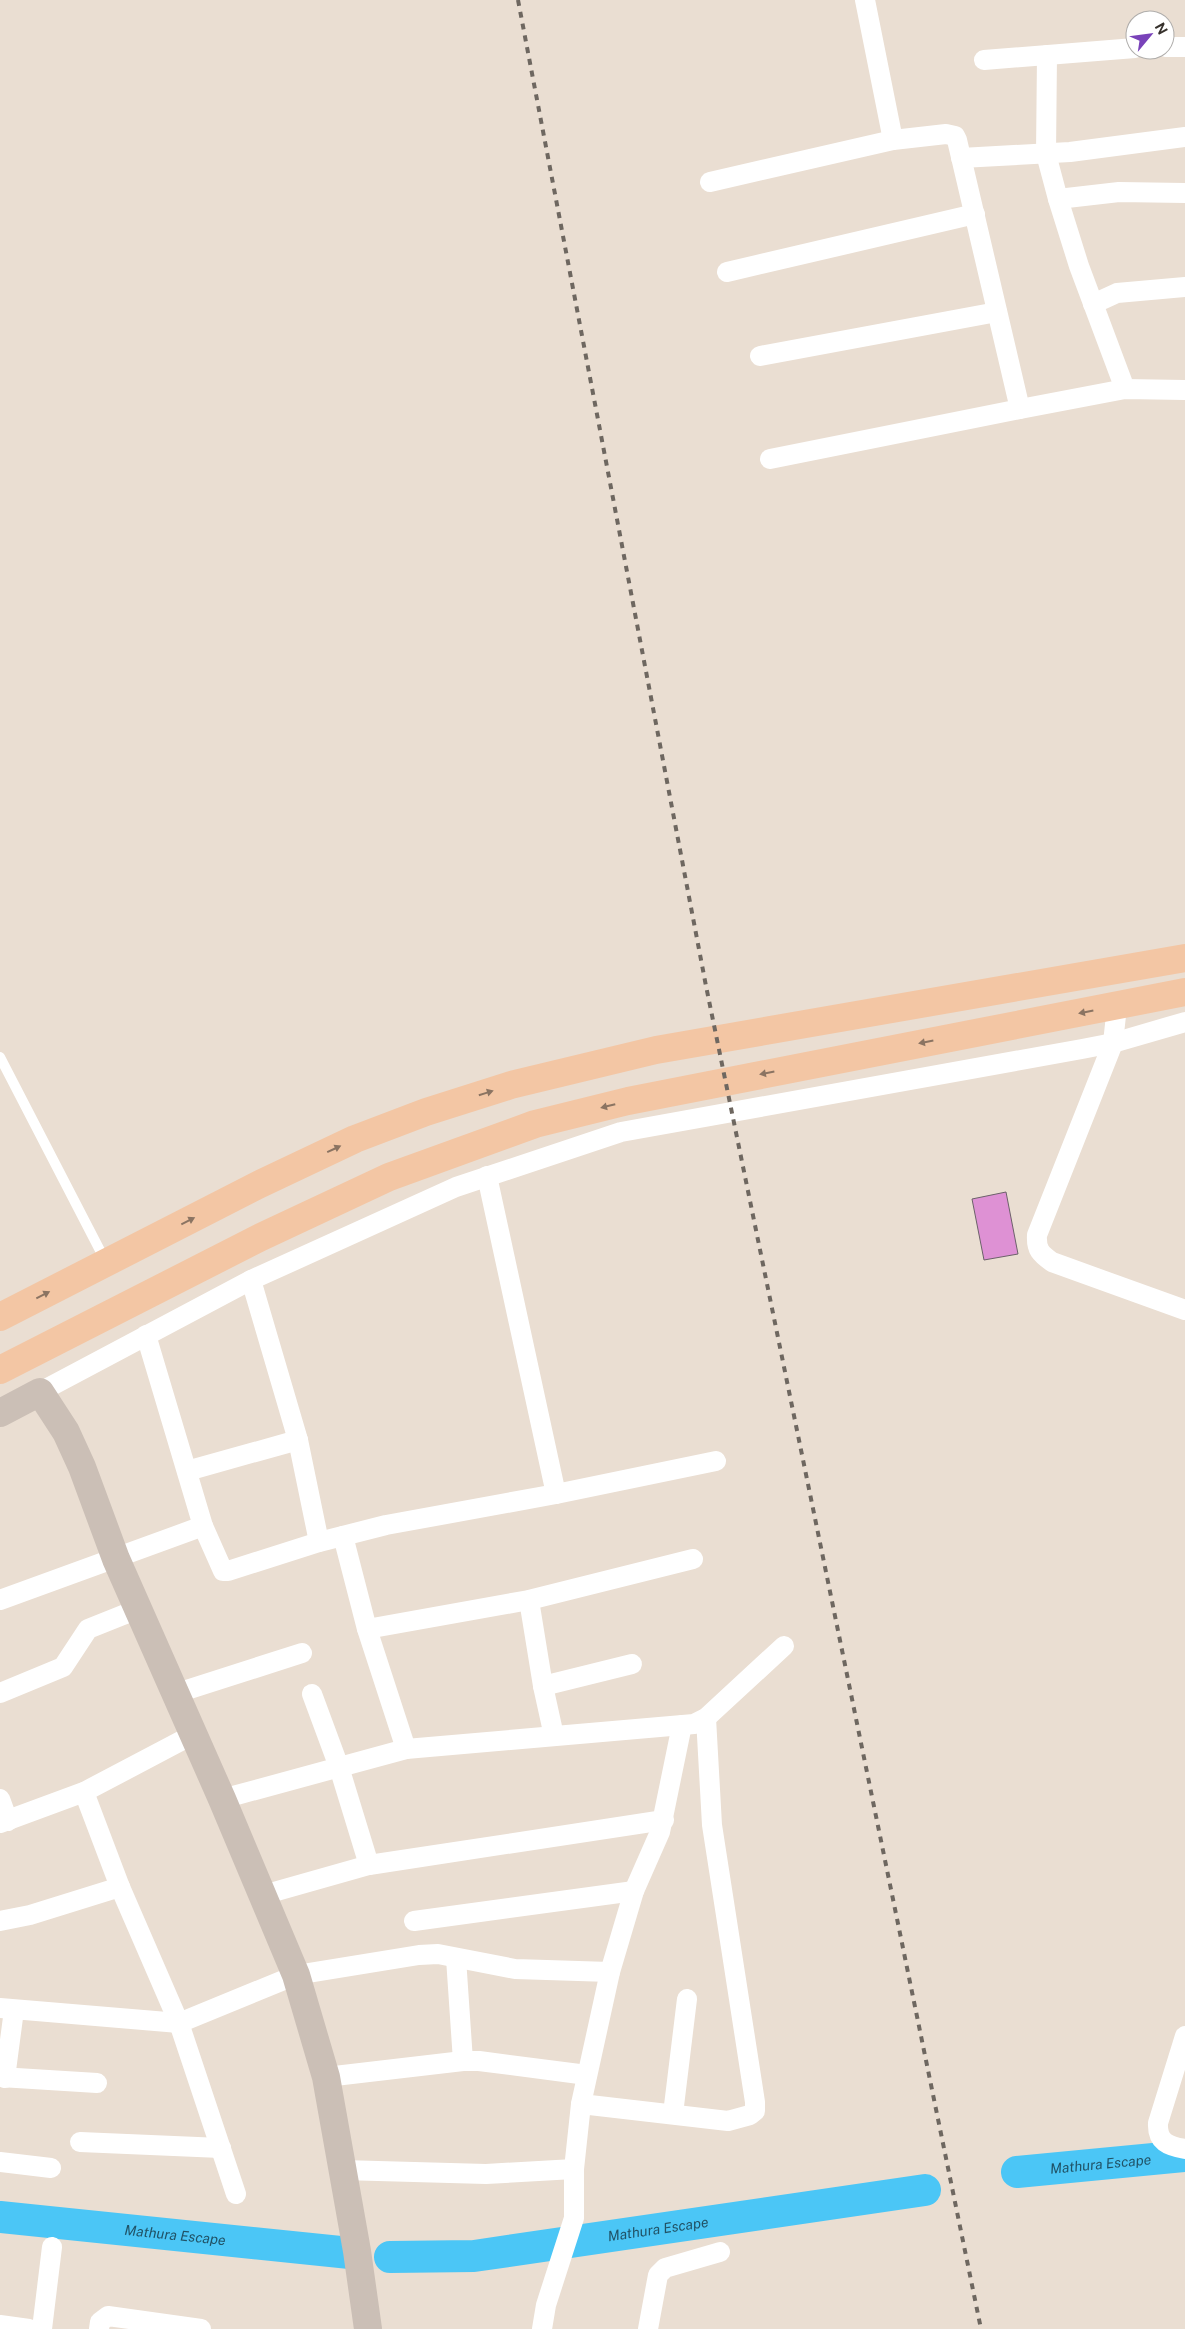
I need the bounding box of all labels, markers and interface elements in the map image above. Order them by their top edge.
north arrow [1125,10,1175,60]
text: N [1152,20,1171,37]
one-way arrow [1077,1008,1093,1016]
one-way arrow [918,1038,934,1046]
one-way arrow [758,1070,774,1078]
one-way arrow [479,1089,494,1097]
one-way arrow [600,1102,615,1110]
one-way arrow [327,1145,341,1153]
one-way arrow [181,1217,195,1225]
one-way arrow [36,1291,51,1299]
water label: Mathura Escape [1049,2151,1152,2177]
water label: Mathura Escape [607,2214,710,2244]
water label: Mathura Escape [124,2222,227,2248]

